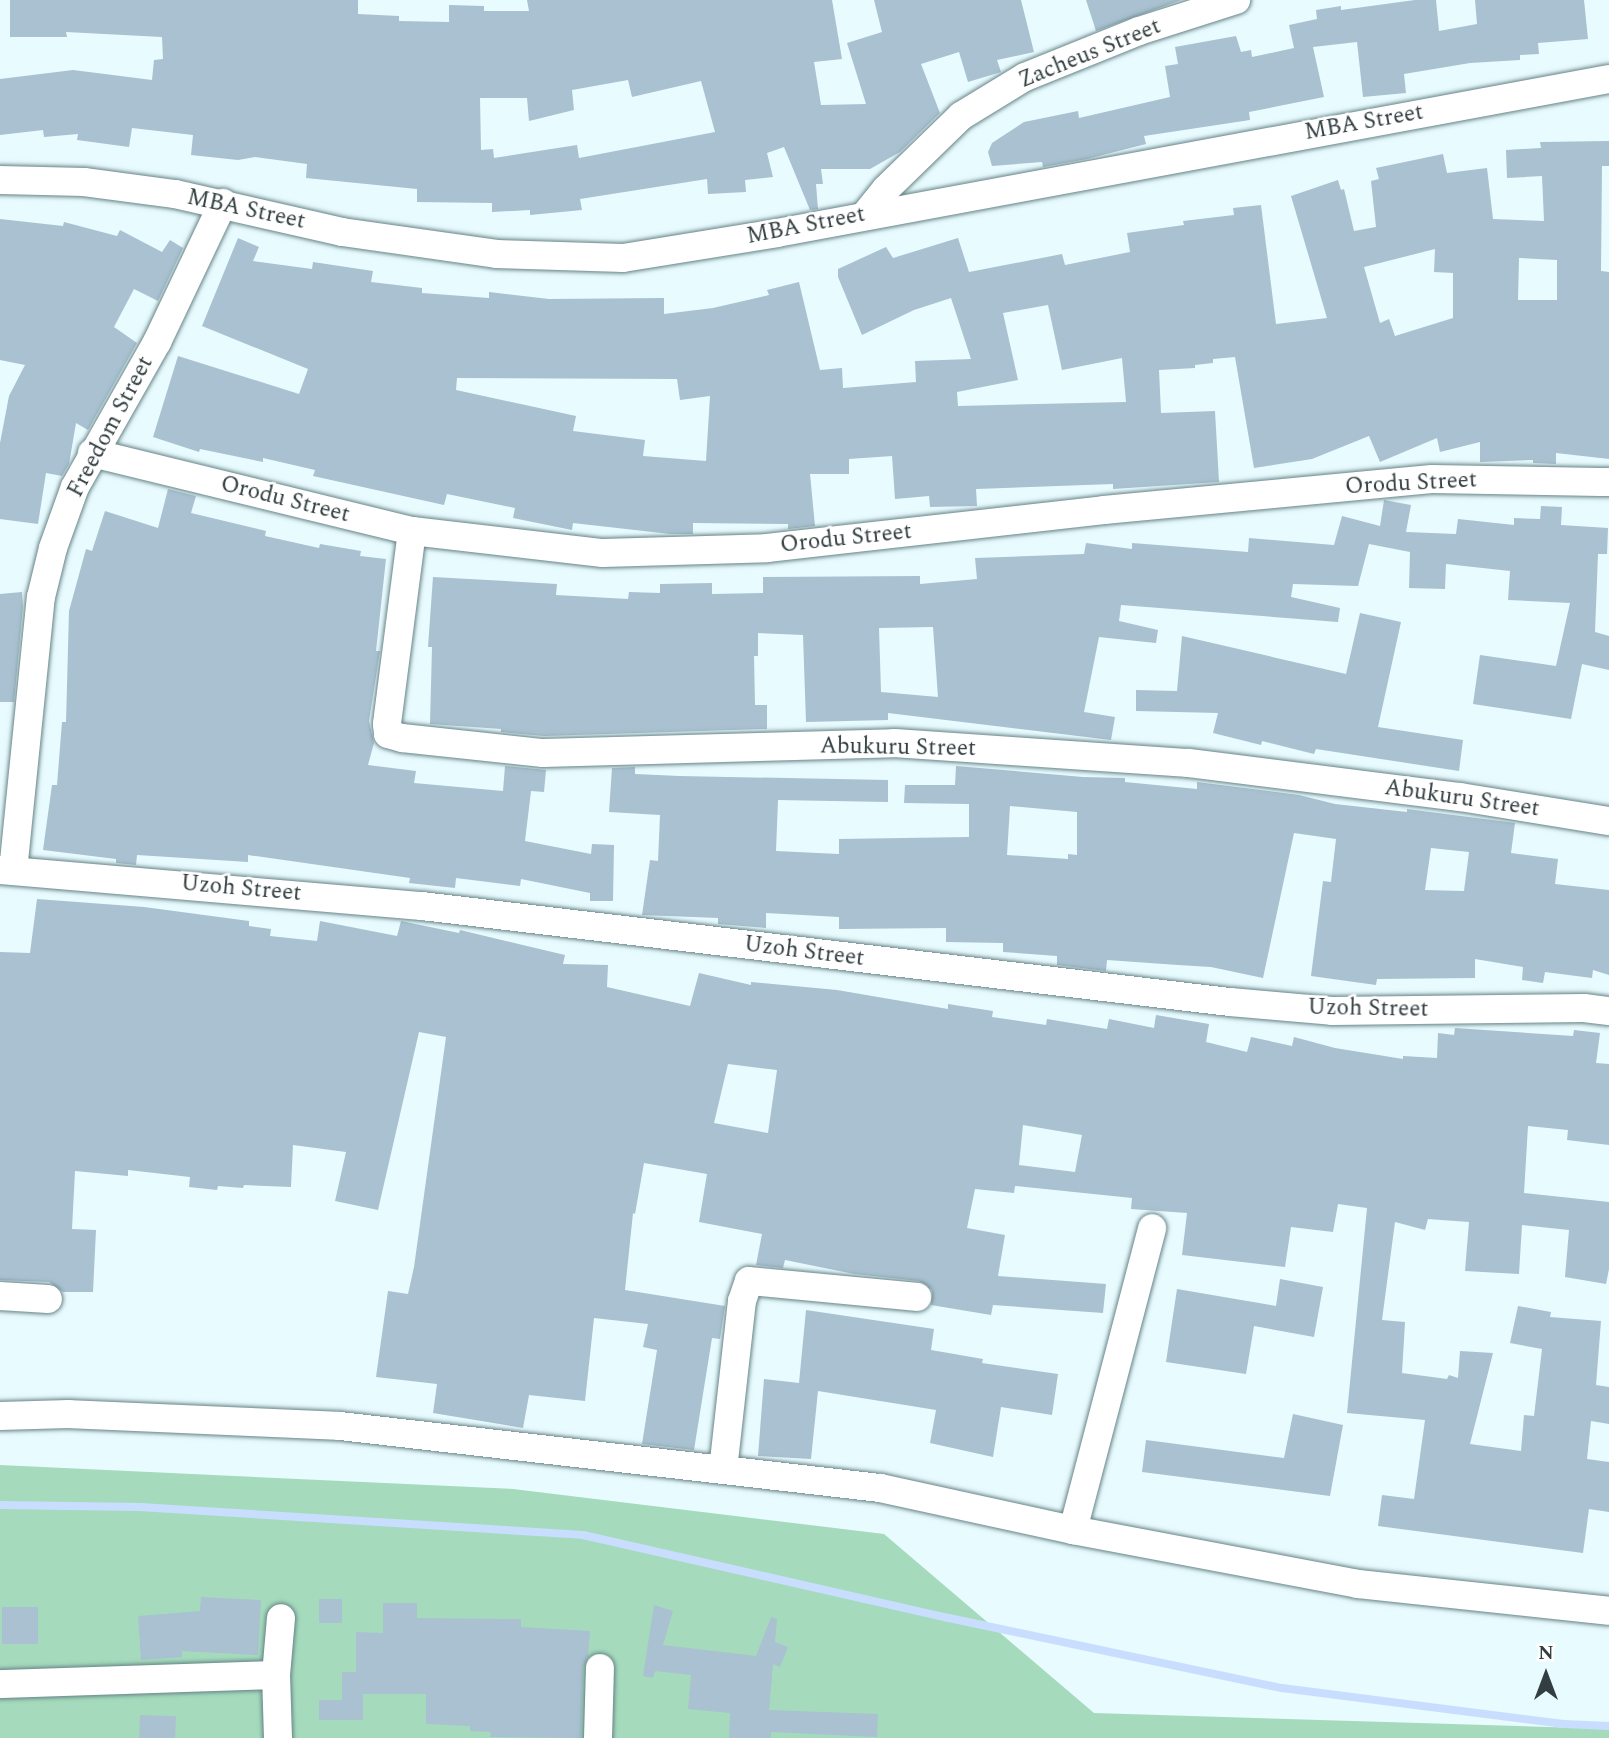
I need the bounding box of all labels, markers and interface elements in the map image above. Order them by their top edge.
street label: Zacheus Street [1015,13,1165,95]
street label: MBA Street [1302,99,1426,147]
street label: MBA Street [184,184,308,236]
street label: MBA Street [744,201,868,251]
street label: Freedom Street [62,352,160,502]
street label: Orodu Street [1344,467,1478,501]
street label: Orodu Street [218,471,352,529]
street label: Orodu Street [779,518,913,560]
street label: Abukuru Street [820,733,976,763]
street label: Abukuru Street [1383,774,1541,824]
street label: Uzoh Street [180,870,302,908]
street label: Uzoh Street [742,931,866,973]
street label: Uzoh Street [1307,994,1429,1024]
text: N [1538,1639,1554,1668]
north arrow [1511,1640,1581,1710]

